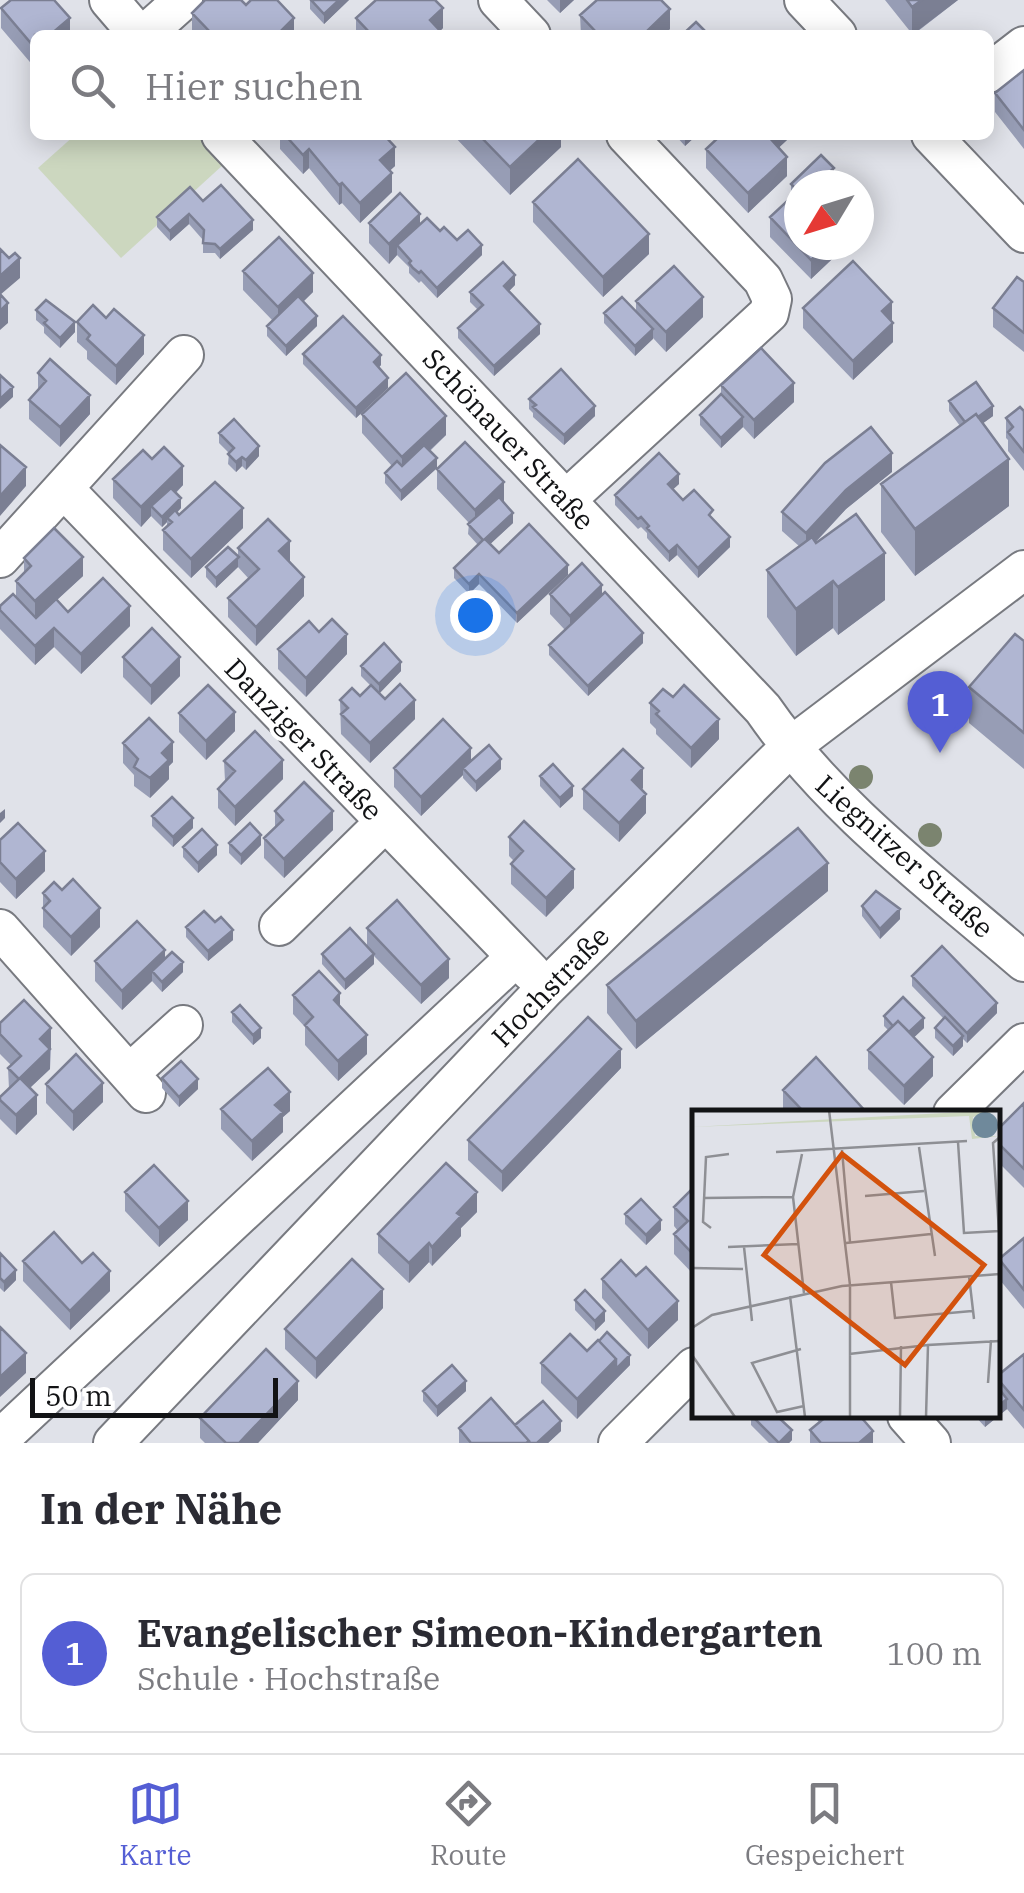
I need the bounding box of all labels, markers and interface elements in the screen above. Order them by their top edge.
search box [30,30,994,140]
icon: search [65,58,120,113]
text: Hier suchen [145,61,363,110]
north arrow [784,170,874,260]
street label: Schönauer Straße [415,340,603,538]
your location [450,590,501,641]
street label: Danziger Straße [217,650,391,828]
pin: 1 [908,670,972,753]
street label: Liegnitzer Straße [808,766,1002,946]
street label: Hochstraße [483,918,617,1054]
inset map [692,1110,999,1418]
scale bar [30,1373,278,1418]
text: 50 m [45,1377,112,1414]
text: In der Nähe [40,1481,282,1536]
text: Evangelischer Simeon-Kindergarten [137,1608,823,1657]
text: 1 [65,1632,84,1674]
text: 100 m [886,1632,982,1674]
text: Schule · Hochstraße [137,1657,440,1699]
tab: Karte [119,1776,192,1873]
tab: Route [430,1776,507,1873]
tab: Gespeichert [745,1776,905,1873]

